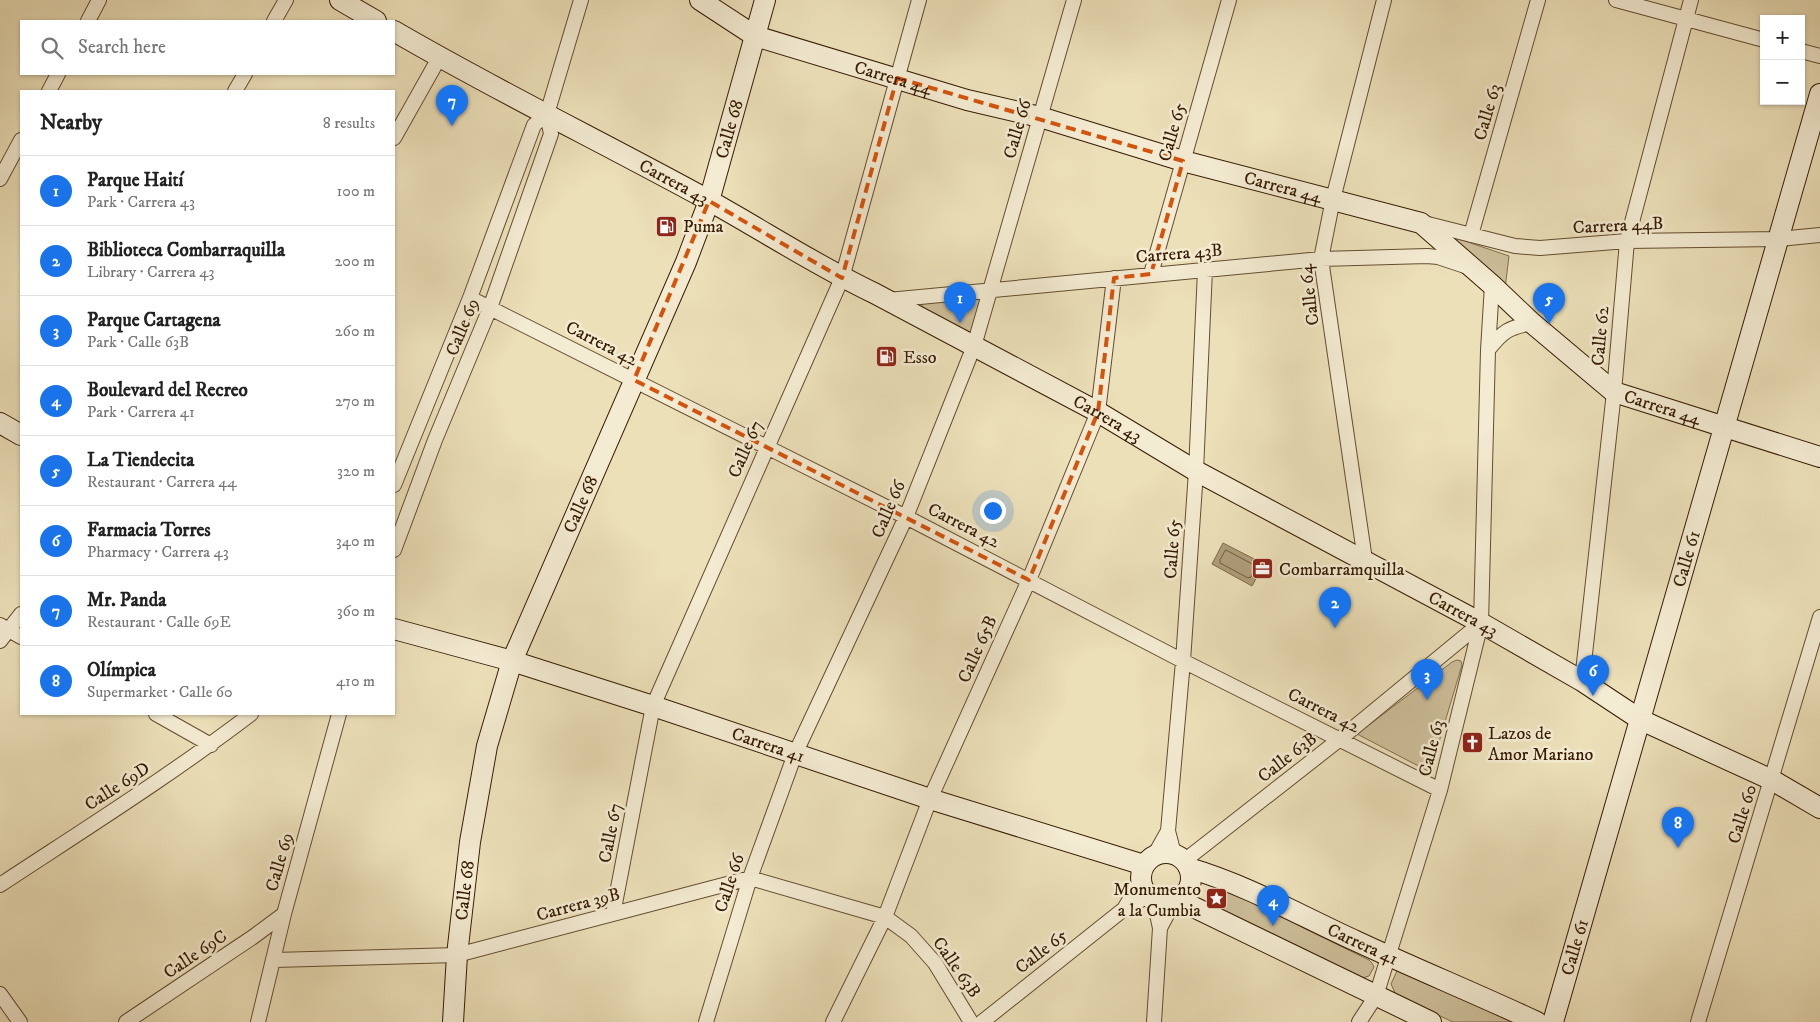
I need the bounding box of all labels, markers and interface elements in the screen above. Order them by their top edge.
map controls [1760,15,1805,105]
button: + [1760,15,1805,60]
search box [20,20,395,75]
icon: search [38,34,66,62]
text: Search here [78,36,166,59]
street label: Carrera 44 [852,57,935,101]
button: − [1760,60,1805,105]
street label: Calle 63 [1469,81,1506,143]
pin: 7 [436,85,468,126]
street label: Calle 66 [999,97,1037,161]
street label: Calle 68 [711,98,749,161]
street label: Calle 65 [1154,100,1192,164]
text: Nearby [40,110,102,136]
text: 8 results [323,113,375,133]
street label: Carrera 43 [635,155,712,210]
street label: Carrera 44 [1241,167,1324,209]
text: Parque Haití [87,169,183,192]
text: 1 [53,181,59,201]
text: 100 m [337,181,375,201]
text: Park · Carrera 43 [87,192,195,212]
street label: Carrera 44B [1572,213,1664,239]
fuel station icon: Puma [655,214,679,238]
place label: Puma [683,216,724,238]
text: Biblioteca Combarraquilla [87,239,285,262]
street label: Carrera 43B [1135,239,1223,269]
text: 2 [52,251,60,271]
text: 200 m [334,251,375,271]
text: Library · Carrera 43 [87,262,214,282]
street label: Calle 64 [1295,262,1325,327]
pin: 1 [944,282,976,323]
pin: 5 [1533,283,1565,324]
street label: Calle 69 [441,295,484,359]
street label: Calle 62 [1587,305,1615,367]
text: Parque Cartagena [87,309,221,332]
street label: Carrera 42 [562,316,641,371]
text: 3 [53,321,59,341]
text: 260 m [335,321,375,341]
text: Park · Calle 63B [87,332,189,352]
fuel station icon: Esso [875,345,899,369]
place label: Esso [903,347,937,369]
text: Boulevard del Recreo [87,379,248,402]
street label: Carrera 44 [1621,386,1704,431]
text: 4 [51,391,61,411]
text: 270 m [335,391,375,411]
street label: Carrera 43 [1069,391,1145,448]
text: Park · Carrera 41 [87,402,195,422]
street label: Calle 67 [724,417,768,482]
text: La Tiendecita [87,449,194,472]
text: 5 [52,461,60,481]
text: 320 m [337,461,375,481]
text: Restaurant · Carrera 44 [87,472,237,492]
street label: Calle 68 [559,473,603,537]
street label: Calle 66 [867,477,911,541]
street label: Carrera 42 [924,498,1003,553]
your location [980,498,1006,524]
street label: Calle 65 [1160,518,1186,580]
text: Farmacia Torres [87,519,211,542]
street label: Calle 61 [1669,528,1706,590]
text: 6 [52,531,60,551]
text: 340 m [336,531,375,551]
text: Pharmacy · Carrera 43 [87,542,229,562]
office icon: Combarramquilla [1251,557,1275,581]
place label: Combarramquilla [1279,559,1405,581]
pin: 2 [1319,587,1351,628]
street label: Carrera 43 [1424,587,1502,642]
text: Mr. Panda [87,589,166,612]
text: 7 [52,601,60,621]
text: 360 m [337,601,375,621]
text: Restaurant · Calle 69E [87,612,231,632]
street label: Calle 65B [953,612,1002,686]
pin: 6 [1577,655,1609,696]
text: Olímpica [87,659,156,682]
pin: 3 [1411,659,1443,700]
text: 8 [52,671,60,691]
text: 410 m [336,671,375,691]
text: Supermarket · Calle 60 [87,682,233,702]
street label: Carrera 42 [1284,683,1363,738]
street label: Calle 63 [1414,718,1450,779]
street label: Carrera 41 [729,723,807,768]
place label: Lazos de Amor Mariano [1488,723,1594,766]
street label: Calle 63B [1254,728,1322,788]
church icon: Lazos de Amor Mariano [1460,731,1484,755]
street label: Calle 69D [81,758,154,816]
street label: Calle 60 [1724,782,1762,847]
street label: Calle 67 [594,801,628,865]
pin: 8 [1662,807,1694,848]
street label: Calle 69 [261,830,299,894]
street label: Calle 66 [710,851,750,915]
street label: Calle 68 [451,860,480,922]
place label: Monumento a la Cumbia [1113,879,1201,922]
street label: Carrera 39B [534,883,623,927]
pin: 4 [1257,885,1289,926]
place icon: Monumento a la Cumbia [1205,887,1229,911]
street label: Calle 61 [1557,917,1594,978]
street label: Carrera 41 [1323,919,1401,971]
street label: Calle 65 [1011,925,1072,979]
street label: Calle 69C [160,926,232,984]
street label: Calle 63B [927,933,985,1002]

